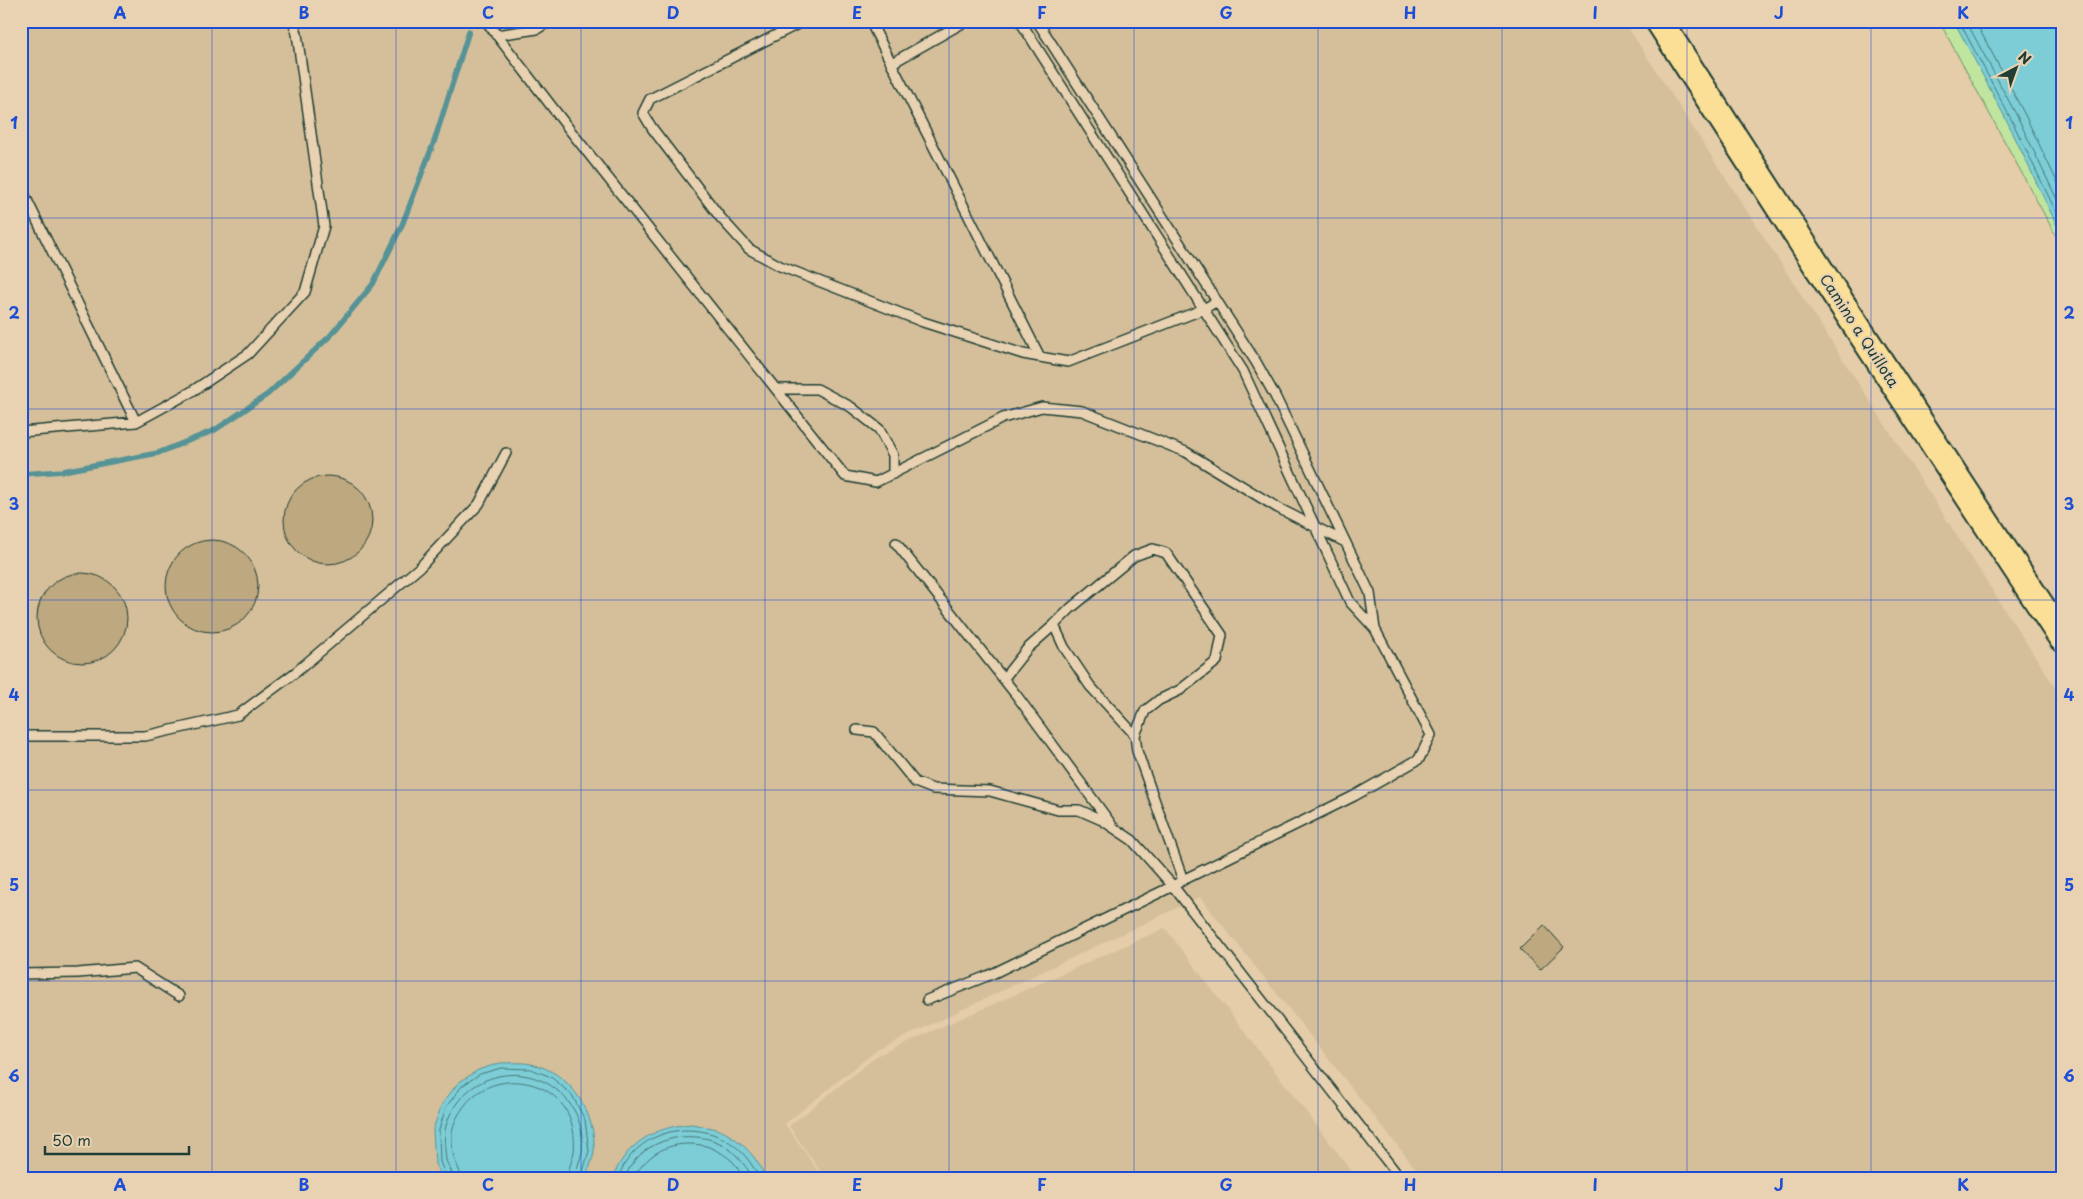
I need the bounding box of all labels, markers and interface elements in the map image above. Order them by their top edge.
text: A [114,0,127,24]
text: B [299,0,310,24]
text: C [482,0,494,24]
text: D [667,0,679,24]
text: E [852,0,862,24]
text: F [1037,0,1047,24]
text: G [1219,0,1233,24]
text: H [1404,0,1416,24]
text: I [1592,0,1598,24]
text: J [1774,0,1784,24]
text: K [1957,0,1969,24]
north arrow [1990,42,2040,92]
text: N [2014,46,2036,69]
text: 1 [10,110,18,134]
text: 1 [2065,110,2073,134]
street label: Camino a Quillota [1815,269,1906,392]
text: 2 [8,300,20,324]
text: 2 [2063,300,2075,324]
text: 3 [9,491,19,515]
text: 3 [2064,491,2074,515]
text: 4 [9,682,20,706]
text: 4 [2064,682,2075,706]
text: 5 [9,872,19,896]
text: 5 [2064,872,2074,896]
text: 6 [8,1063,20,1087]
text: 6 [2063,1063,2075,1087]
scale bar [45,1124,189,1156]
text: 50 m [52,1128,91,1151]
text: A [114,1172,127,1196]
text: B [299,1172,310,1196]
text: C [482,1172,494,1196]
text: D [667,1172,679,1196]
text: E [852,1172,862,1196]
text: F [1037,1172,1047,1196]
text: G [1219,1172,1233,1196]
text: H [1404,1172,1416,1196]
text: I [1592,1172,1598,1196]
text: J [1774,1172,1784,1196]
text: K [1957,1172,1969,1196]

